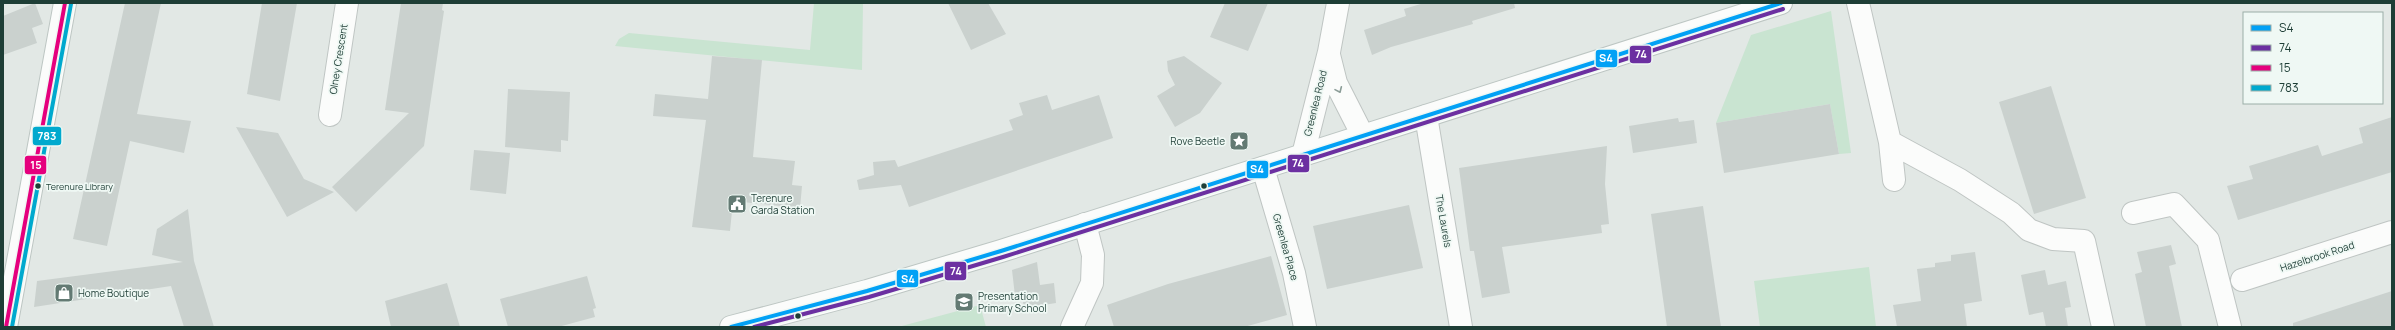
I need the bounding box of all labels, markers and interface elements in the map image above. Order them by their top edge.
legend [2243,12,2383,104]
text: S4 [2279,19,2293,36]
street label: Olney Crescent [326,23,350,95]
text: 74 [2279,39,2292,56]
line badge: 74 [1629,45,1652,64]
text: 74 [1635,46,1647,61]
line badge: S4 [1595,49,1618,68]
text: S4 [1599,50,1613,65]
text: 15 [2279,59,2291,76]
street label: Greenlea Road [1300,69,1330,137]
text: 783 [2279,79,2299,96]
one-way arrow [1334,85,1342,93]
line badge: 783 [32,126,62,146]
text: 783 [37,128,57,143]
place icon: Rove Beetle [1228,130,1250,152]
place label: Rove Beetle [1170,134,1225,148]
line badge: 74 [1287,154,1310,173]
line badge: 15 [24,155,47,175]
text: 74 [1292,155,1304,170]
text: 15 [30,157,42,172]
line badge: S4 [1246,160,1269,179]
text: S4 [1250,161,1264,176]
place label: Terenure Library [46,180,113,193]
marker: Terenure Library [33,181,43,191]
unlabelled marker [1199,181,1209,191]
place label: Terenure Garda Station [751,191,815,217]
public building icon: Terenure Garda Station [726,193,748,215]
street label: The Laurels [1432,194,1456,248]
street label: Greenlea Place [1270,212,1302,282]
street label: Hazelbrook Road [2278,237,2356,275]
line badge: 74 [944,261,967,281]
text: 74 [950,263,962,278]
line badge: S4 [896,269,919,288]
text: S4 [901,271,915,286]
shop icon: Home Boutique [53,282,75,304]
place label: Home Boutique [78,286,149,300]
place label: Presentation Primary School [978,289,1047,315]
school or university icon: Presentation Primary School [953,291,975,313]
unlabelled marker [793,311,803,321]

